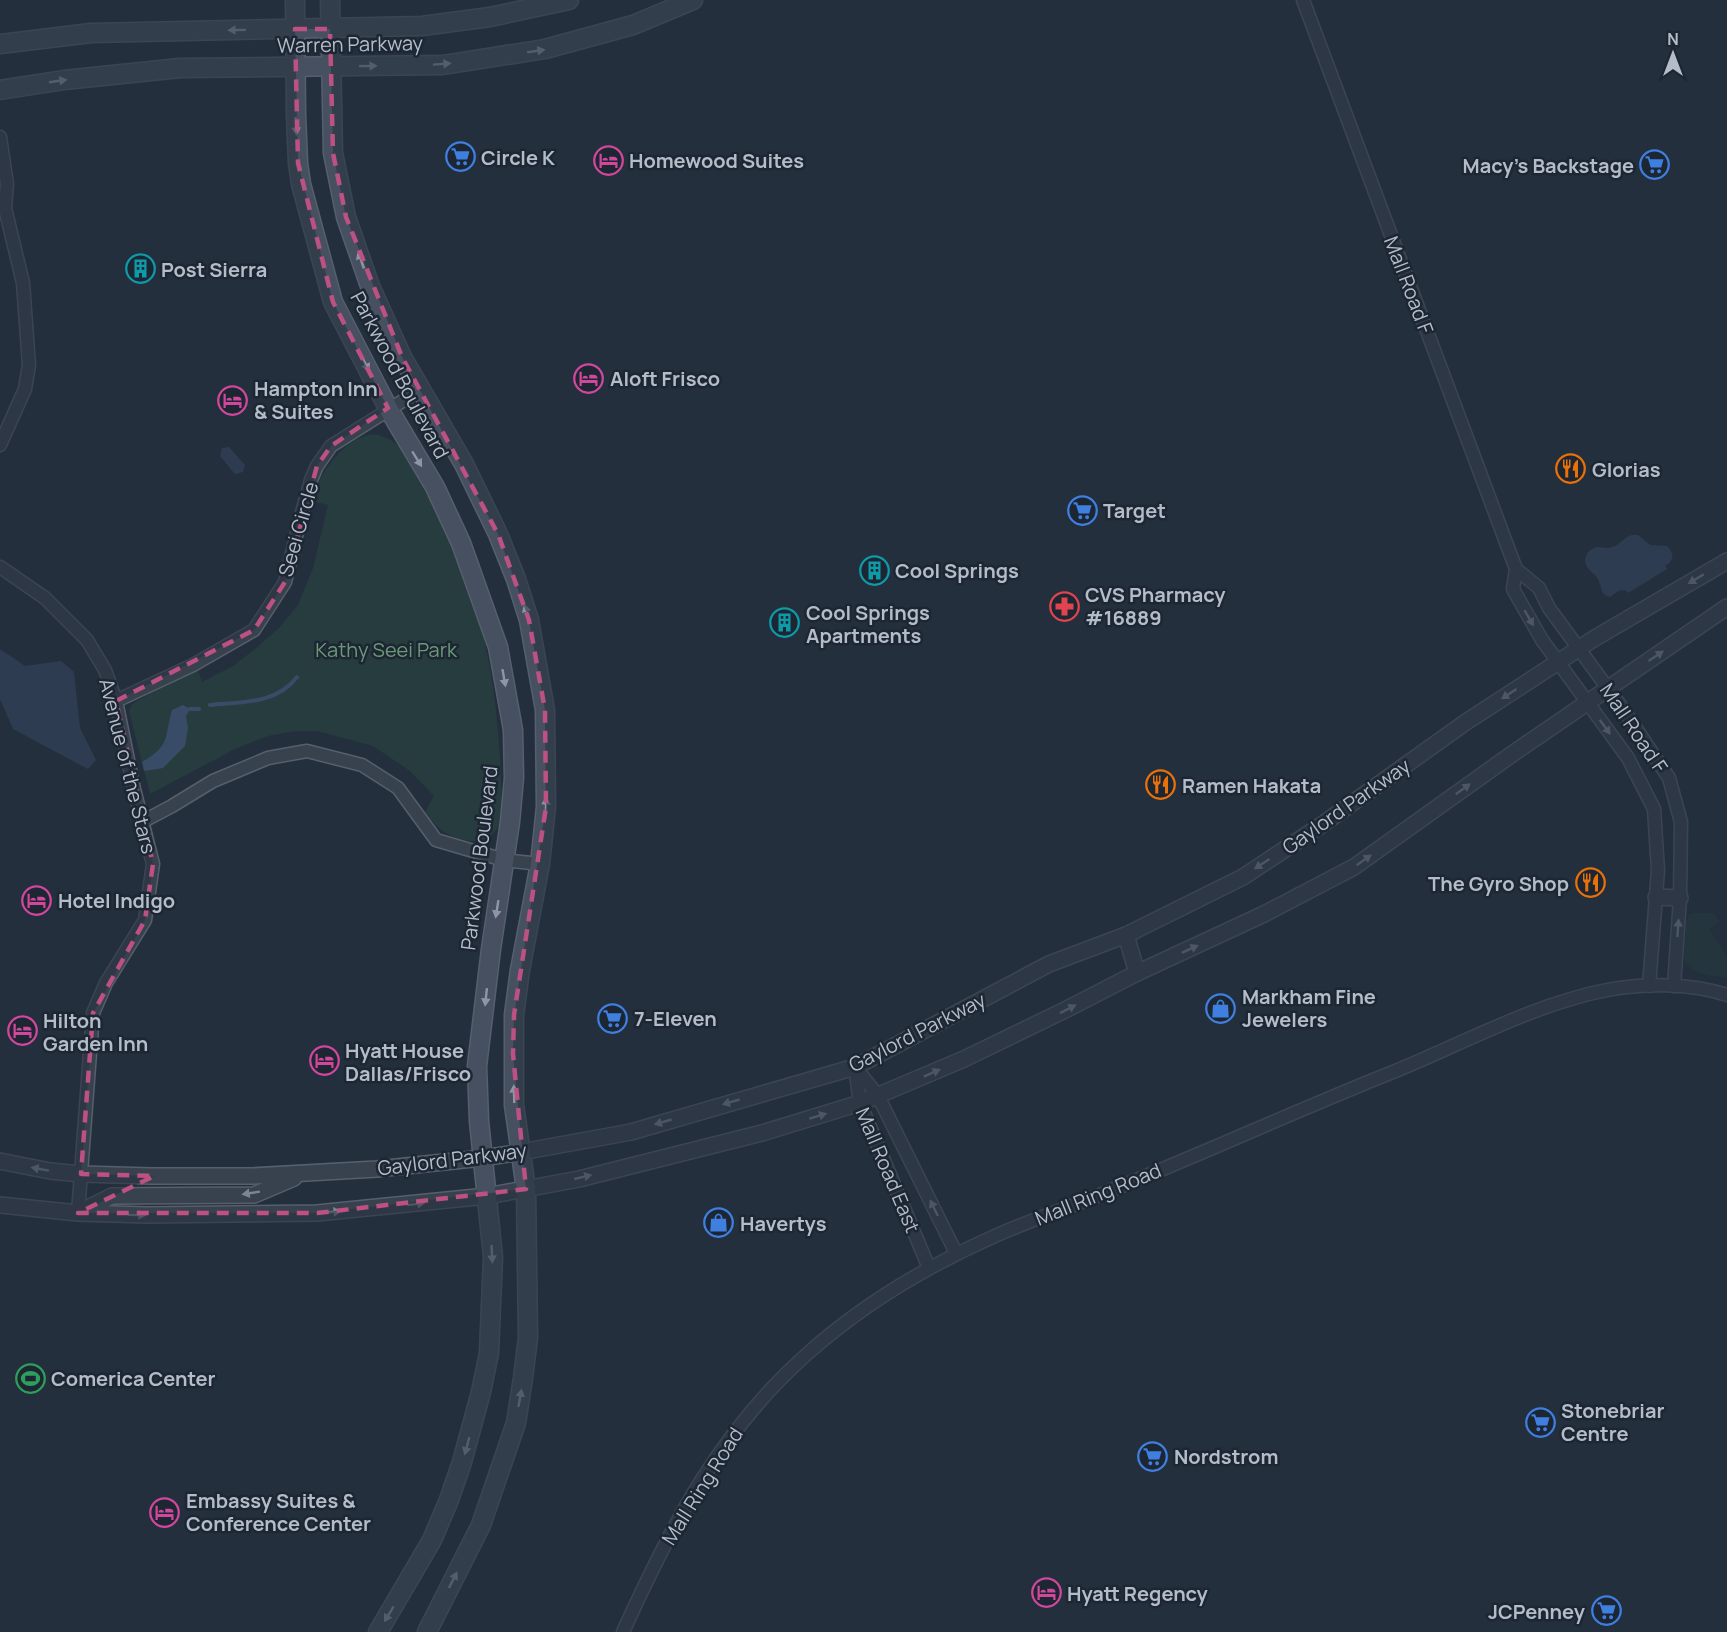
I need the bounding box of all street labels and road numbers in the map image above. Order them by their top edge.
street label: Warren Parkway [277,29,424,59]
street label: Mall Road F [1378,232,1440,338]
street label: Parkwood Boulevard [344,287,456,463]
street label: Seei Circle [272,478,324,580]
street label: Avenue of the Stars [93,676,163,856]
street label: Mall Road F [1594,678,1674,778]
street label: Gaylord Parkway [1277,752,1416,860]
street label: Parkwood Boulevard [454,764,504,952]
street label: Gaylord Parkway [844,986,990,1078]
street label: Mall Road East [849,1103,927,1237]
street label: Gaylord Parkway [376,1136,529,1182]
street label: Mall Ring Road [1031,1156,1165,1232]
street label: Mall Ring Road [655,1422,749,1550]

